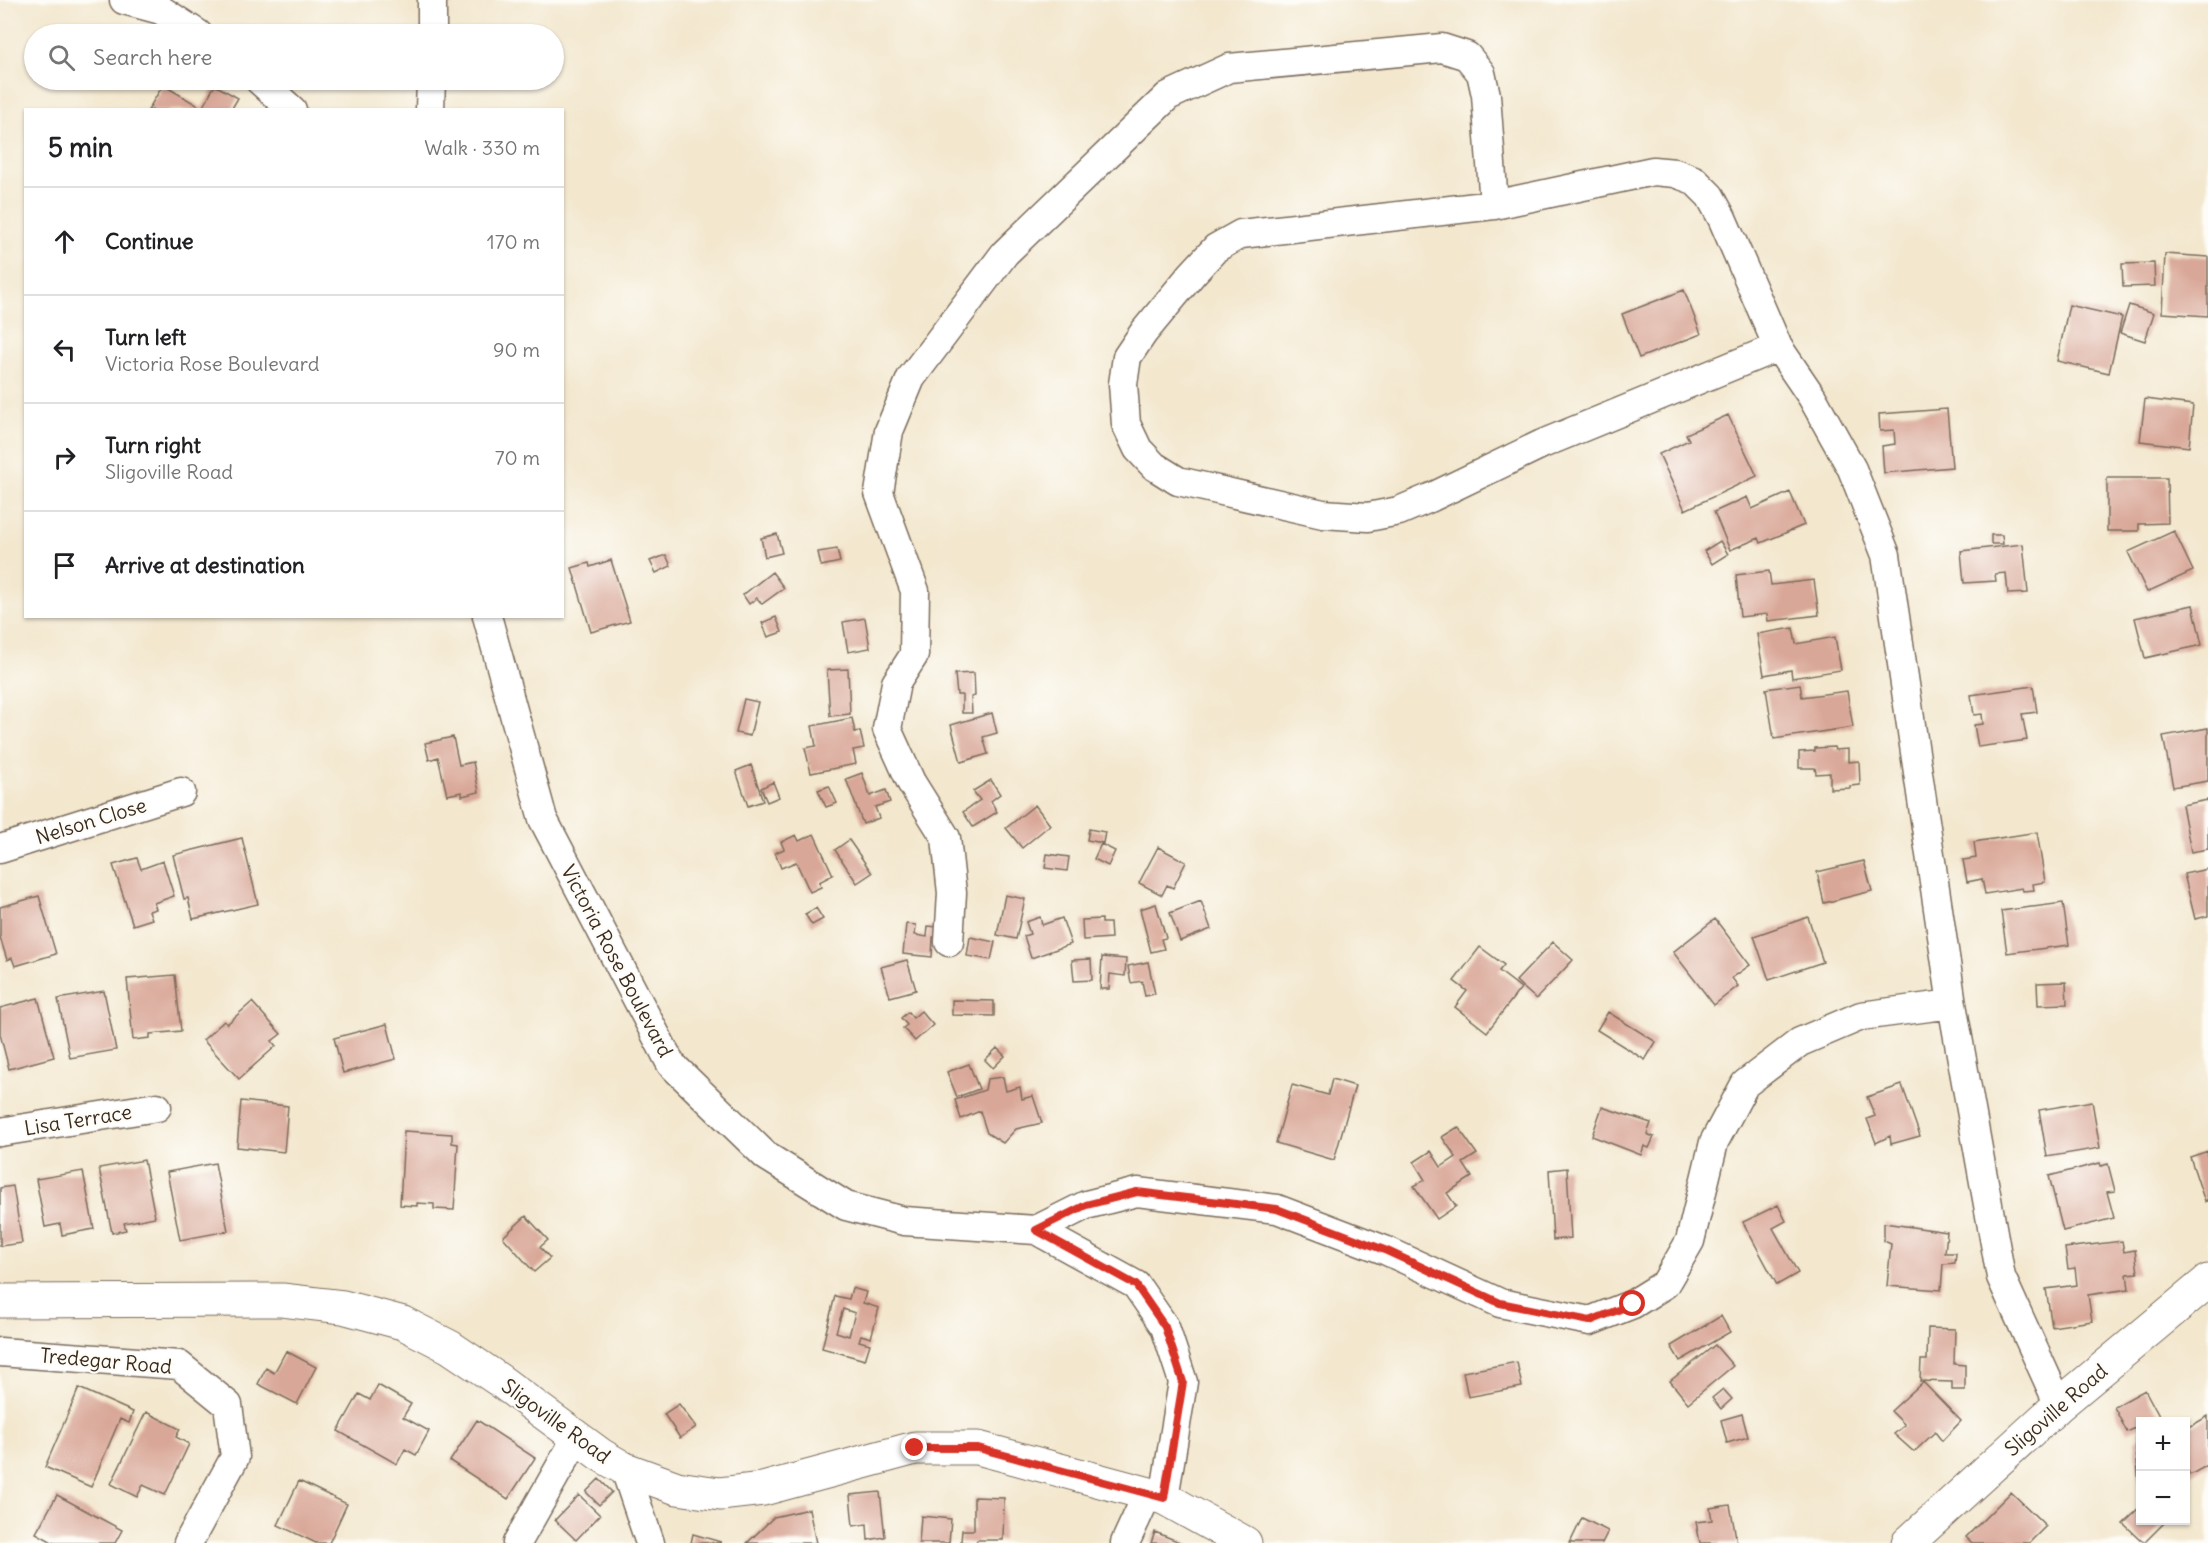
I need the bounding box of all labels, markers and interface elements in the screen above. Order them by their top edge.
search box [24,24,564,90]
icon: search [45,41,78,74]
text: Search here [93,43,212,71]
text: 5 min [48,131,113,164]
text: Walk · 330 m [424,135,540,160]
icon: ahead [48,225,81,258]
text: Continue [105,227,194,255]
text: 170 m [487,229,540,254]
text: Turn left [105,323,186,351]
icon: left [48,333,81,366]
text: 90 m [493,337,540,362]
text: Victoria Rose Boulevard [105,351,319,376]
text: Turn right [105,431,201,459]
icon: right [48,441,81,474]
text: 70 m [495,445,540,470]
text: Sligoville Road [105,459,233,484]
icon: arrive [48,549,81,582]
text: Arrive at destination [105,551,305,579]
street label: Nelson Close [33,792,149,849]
street label: Victoria Rose Boulevard [556,860,679,1061]
street label: Lisa Terrace [22,1099,133,1140]
route start [1619,1290,1645,1316]
street label: Tredegar Road [39,1342,173,1379]
street label: Sligoville Road [1999,1358,2112,1461]
street label: Sligoville Road [497,1373,616,1468]
map controls [2136,1417,2190,1525]
button: + [2136,1417,2190,1471]
route end [901,1434,927,1460]
button: − [2136,1471,2190,1525]

